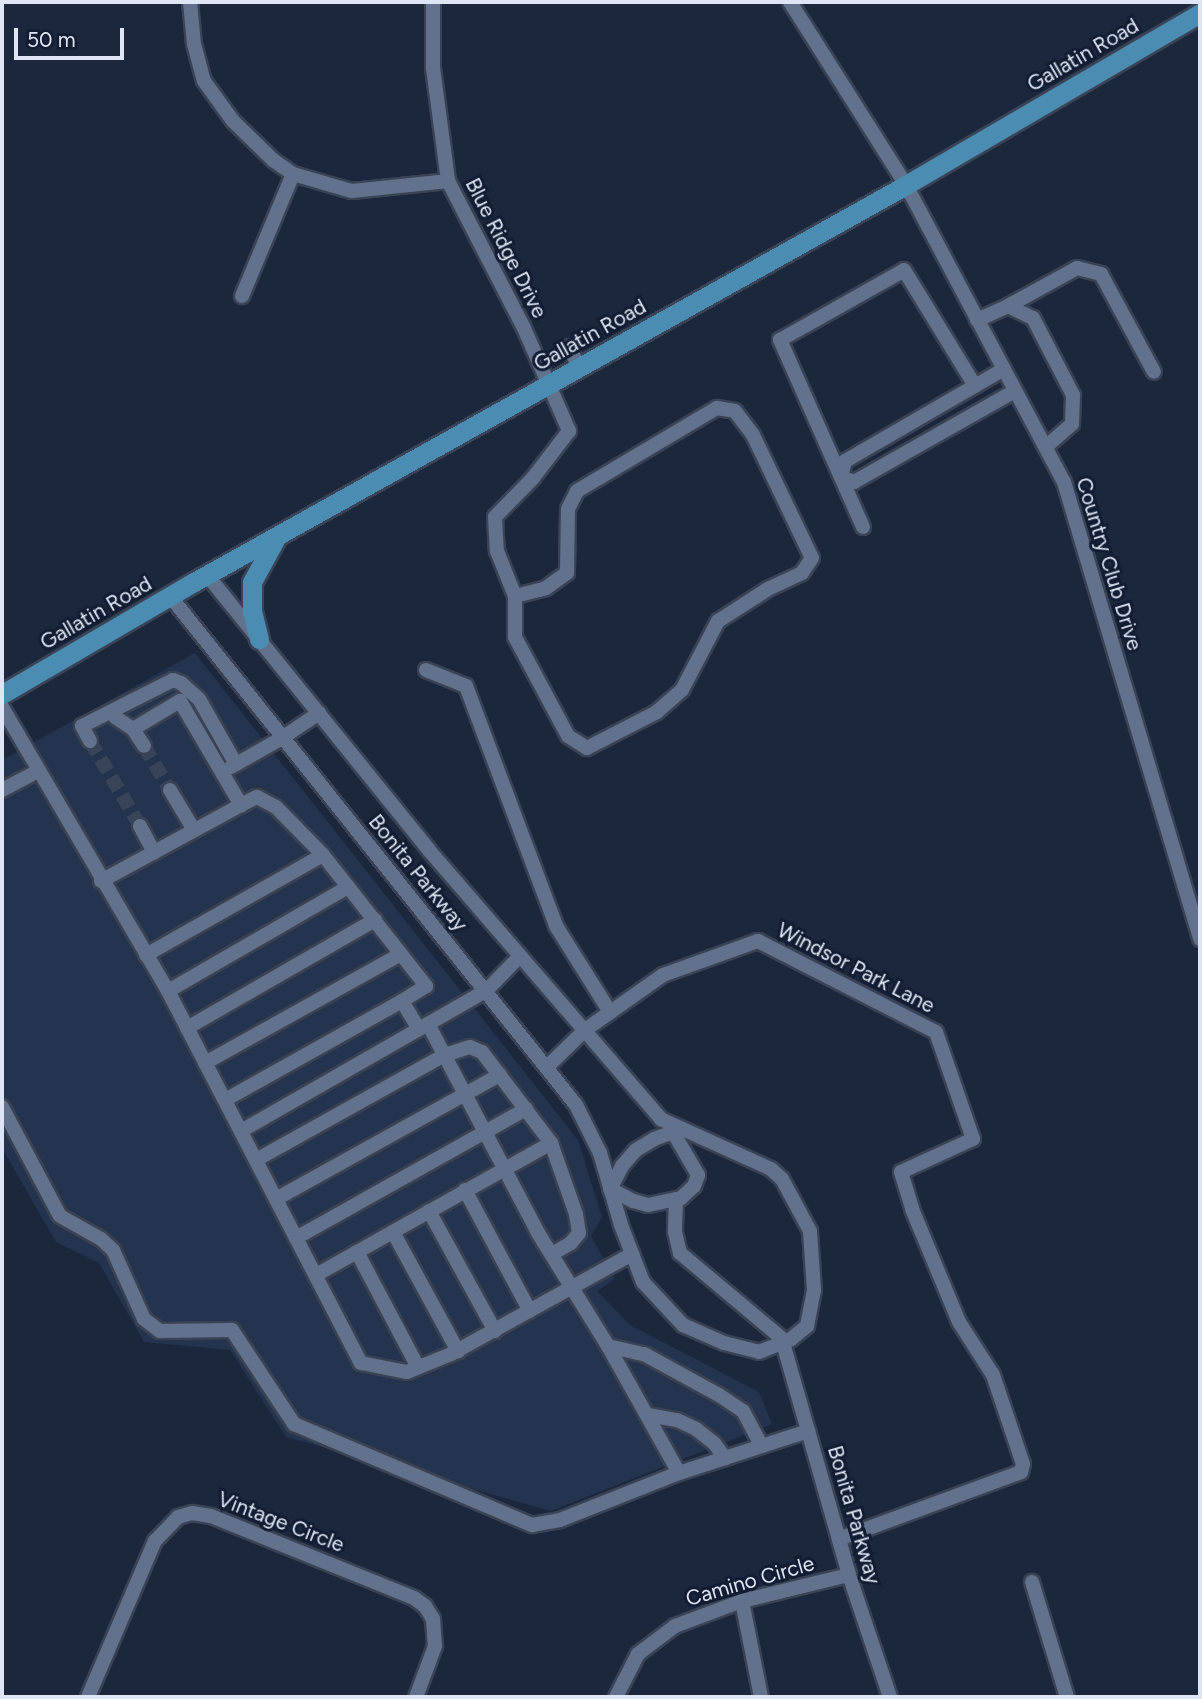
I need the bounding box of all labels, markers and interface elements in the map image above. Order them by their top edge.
street label: Gallatin Road [1023,13,1143,97]
scale bar [18,14,128,58]
text: 50 m [27,27,76,52]
street label: Blue Ridge Drive [460,174,552,322]
street label: Gallatin Road [529,294,651,376]
street label: Country Club Drive [1071,474,1147,654]
street label: Gallatin Road [36,571,156,655]
street label: Bonita Parkway [363,809,473,937]
street label: Windsor Park Lane [773,917,939,1019]
street label: Bonita Parkway [822,1443,886,1587]
street label: Vintage Circle [214,1486,348,1558]
street label: Camino Circle [683,1551,817,1611]

